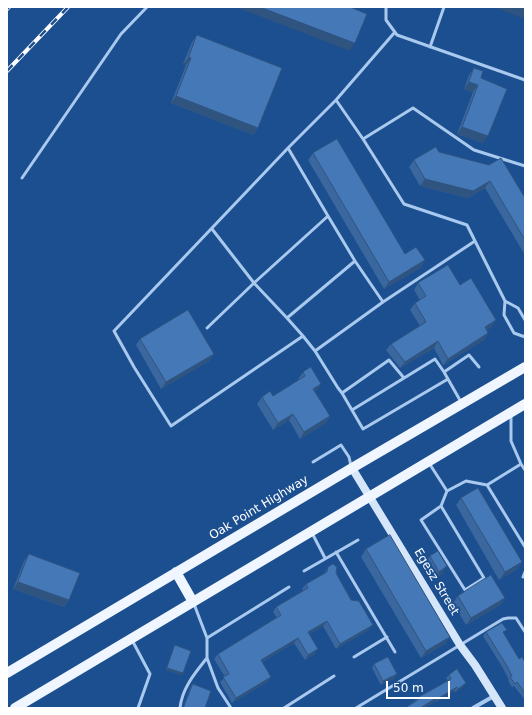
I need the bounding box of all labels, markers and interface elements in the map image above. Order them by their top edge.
street label: Oak Point Highway [207,473,311,543]
street label: Egesz Street [410,546,462,618]
scale bar [388,673,452,699]
text: 50 m [393,681,424,695]

